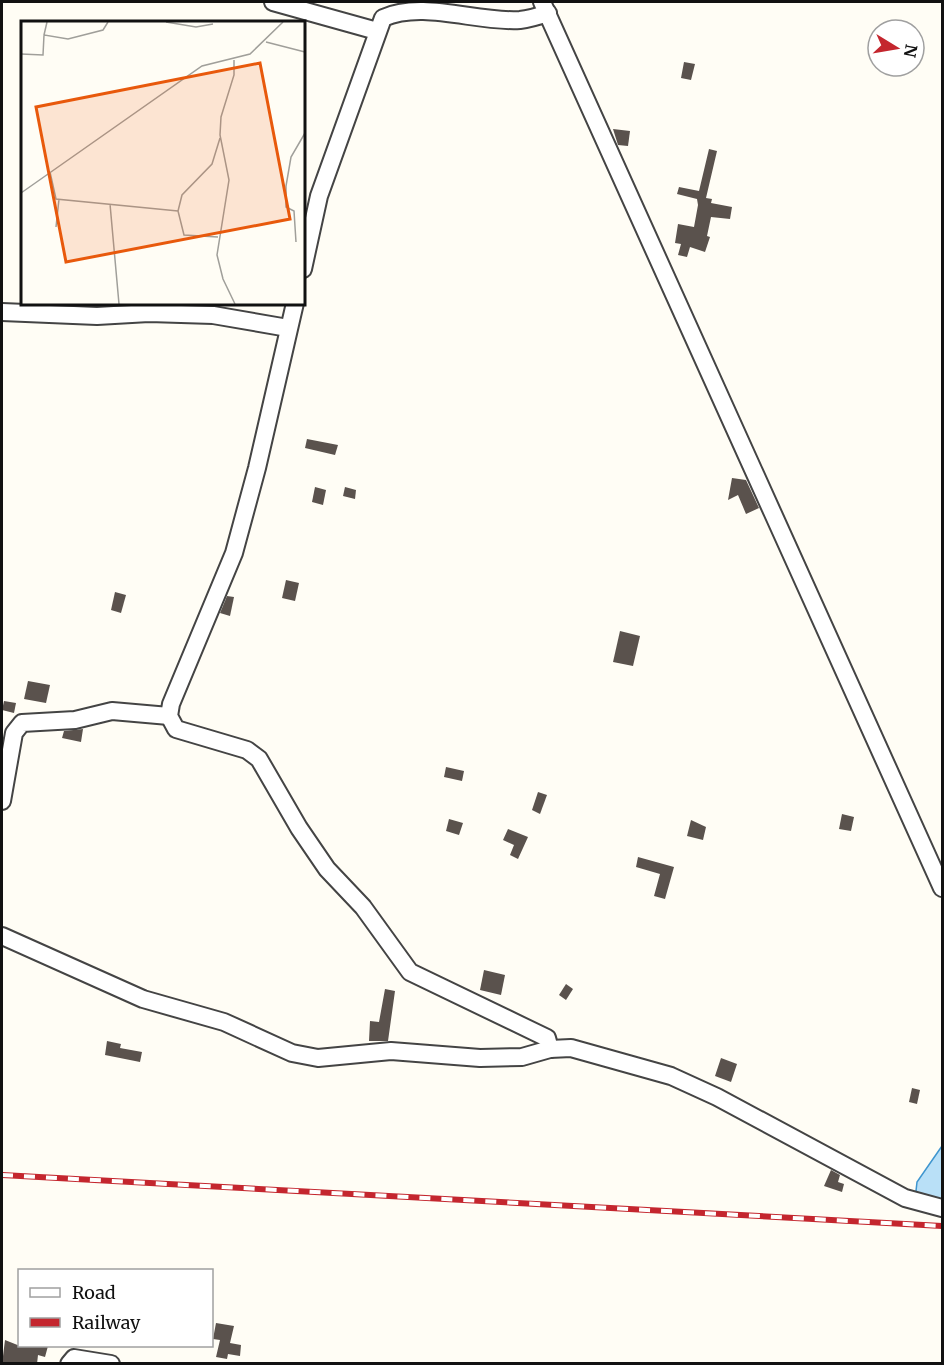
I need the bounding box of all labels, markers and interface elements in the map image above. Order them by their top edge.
north arrow [866,18,926,78]
inset map [21,21,304,304]
text: N [900,43,922,59]
legend [18,1269,213,1347]
text: Road [72,1281,116,1304]
text: Railway [72,1311,141,1334]

